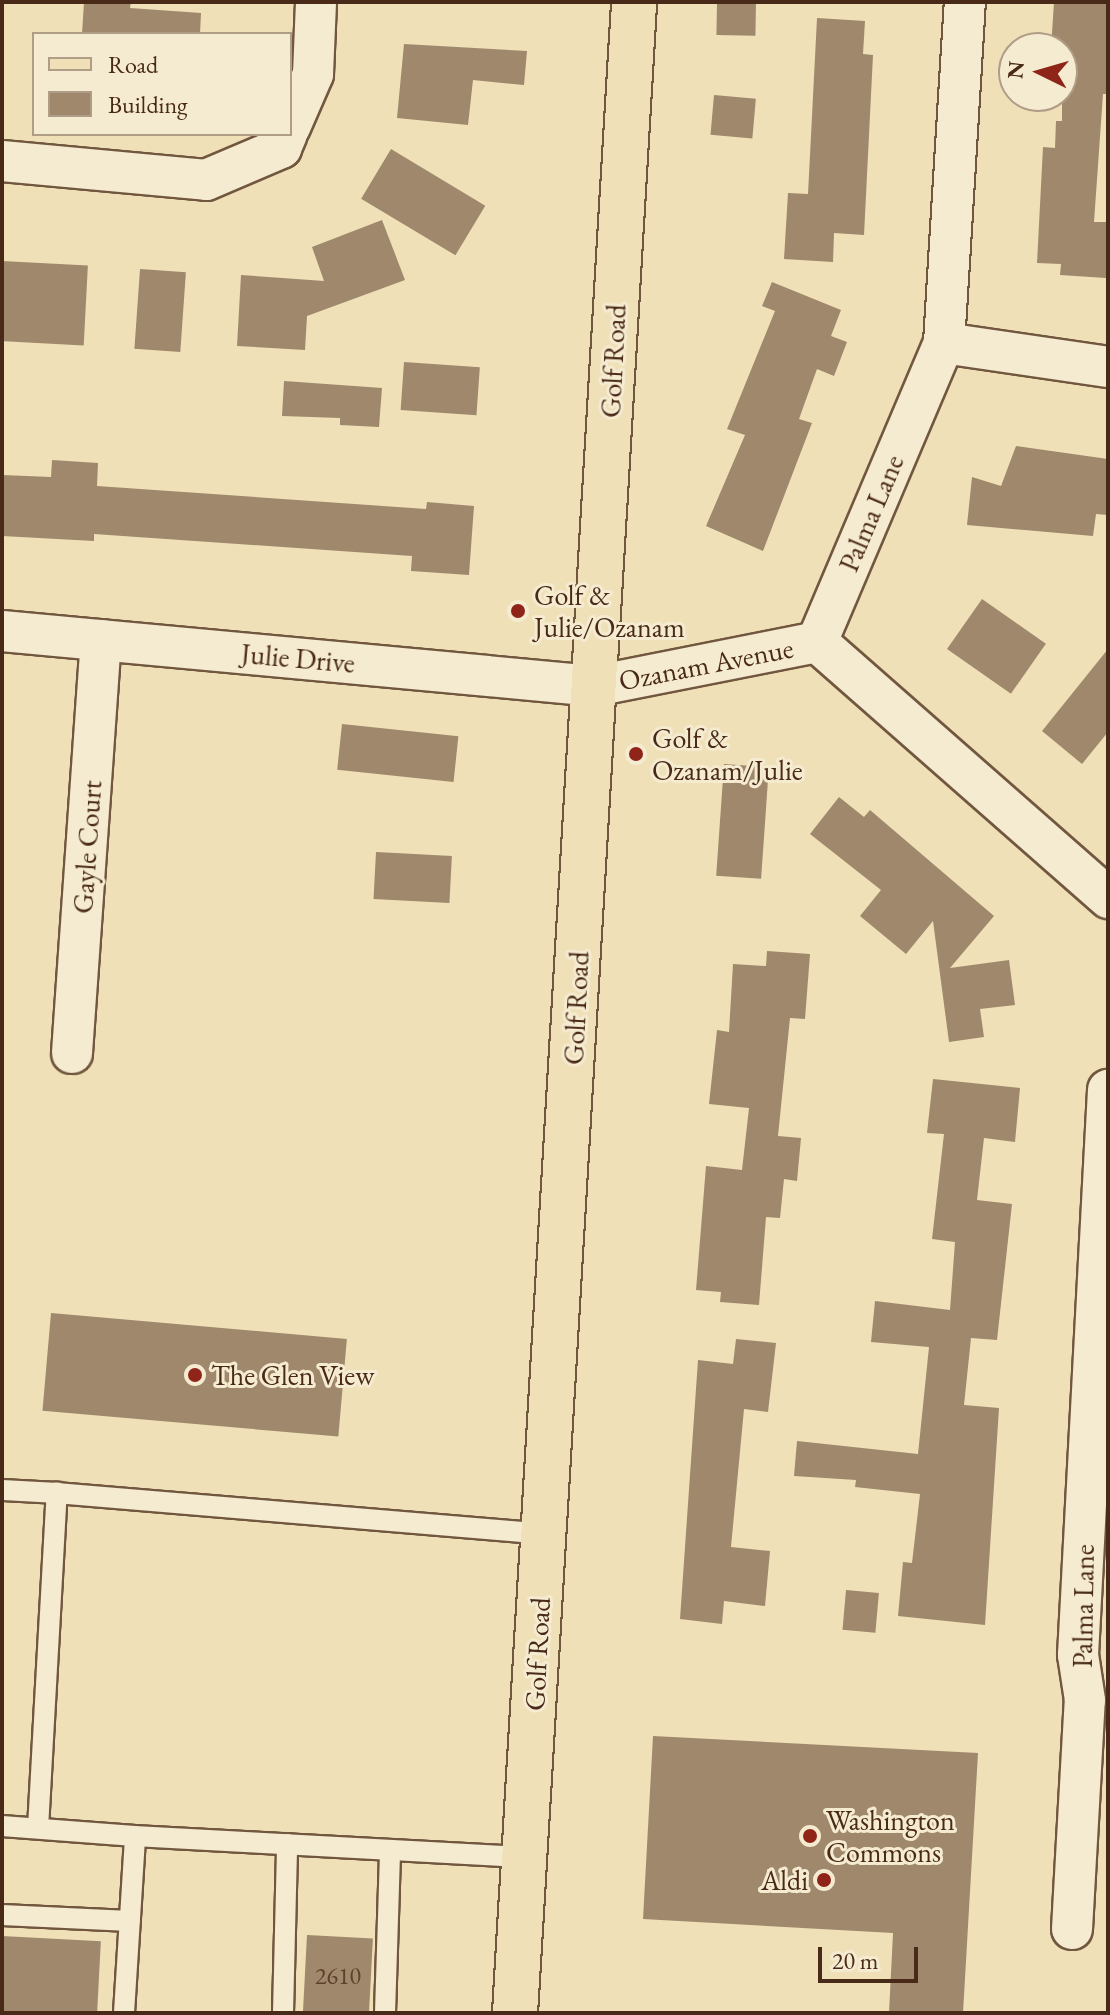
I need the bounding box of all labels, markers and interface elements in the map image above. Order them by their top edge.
legend [32,32,292,136]
north arrow [998,32,1078,112]
text: Road [108,49,158,80]
text: N [1000,60,1031,80]
text: Building [108,89,188,120]
street label: Golf Road [593,303,633,419]
street label: Palma Lane [831,449,911,577]
place label: Golf & Julie/Ozanam [534,578,685,644]
marker: Golf & Julie/Ozanam [509,602,527,620]
street label: Ozanam Avenue [616,631,796,697]
street label: Julie Drive [240,636,356,680]
place label: Golf & Ozanam/Julie [652,721,803,787]
marker: Golf & Ozanam/Julie [627,745,645,763]
street label: Gayle Court [66,779,108,915]
street label: Golf Road [556,950,596,1066]
place label: The Glen View [211,1358,374,1392]
marker: The Glen View [186,1366,204,1384]
street label: Palma Lane [1065,1544,1101,1668]
street label: Golf Road [517,1596,557,1712]
place label: Washington Commons [826,1803,955,1869]
marker: Washington Commons [801,1827,819,1845]
place label: Aldi [761,1863,808,1897]
marker: Aldi [815,1871,833,1889]
scale bar [822,1931,922,1981]
text: 20 m [832,1945,879,1976]
house number: 2610 [315,1962,361,1990]

